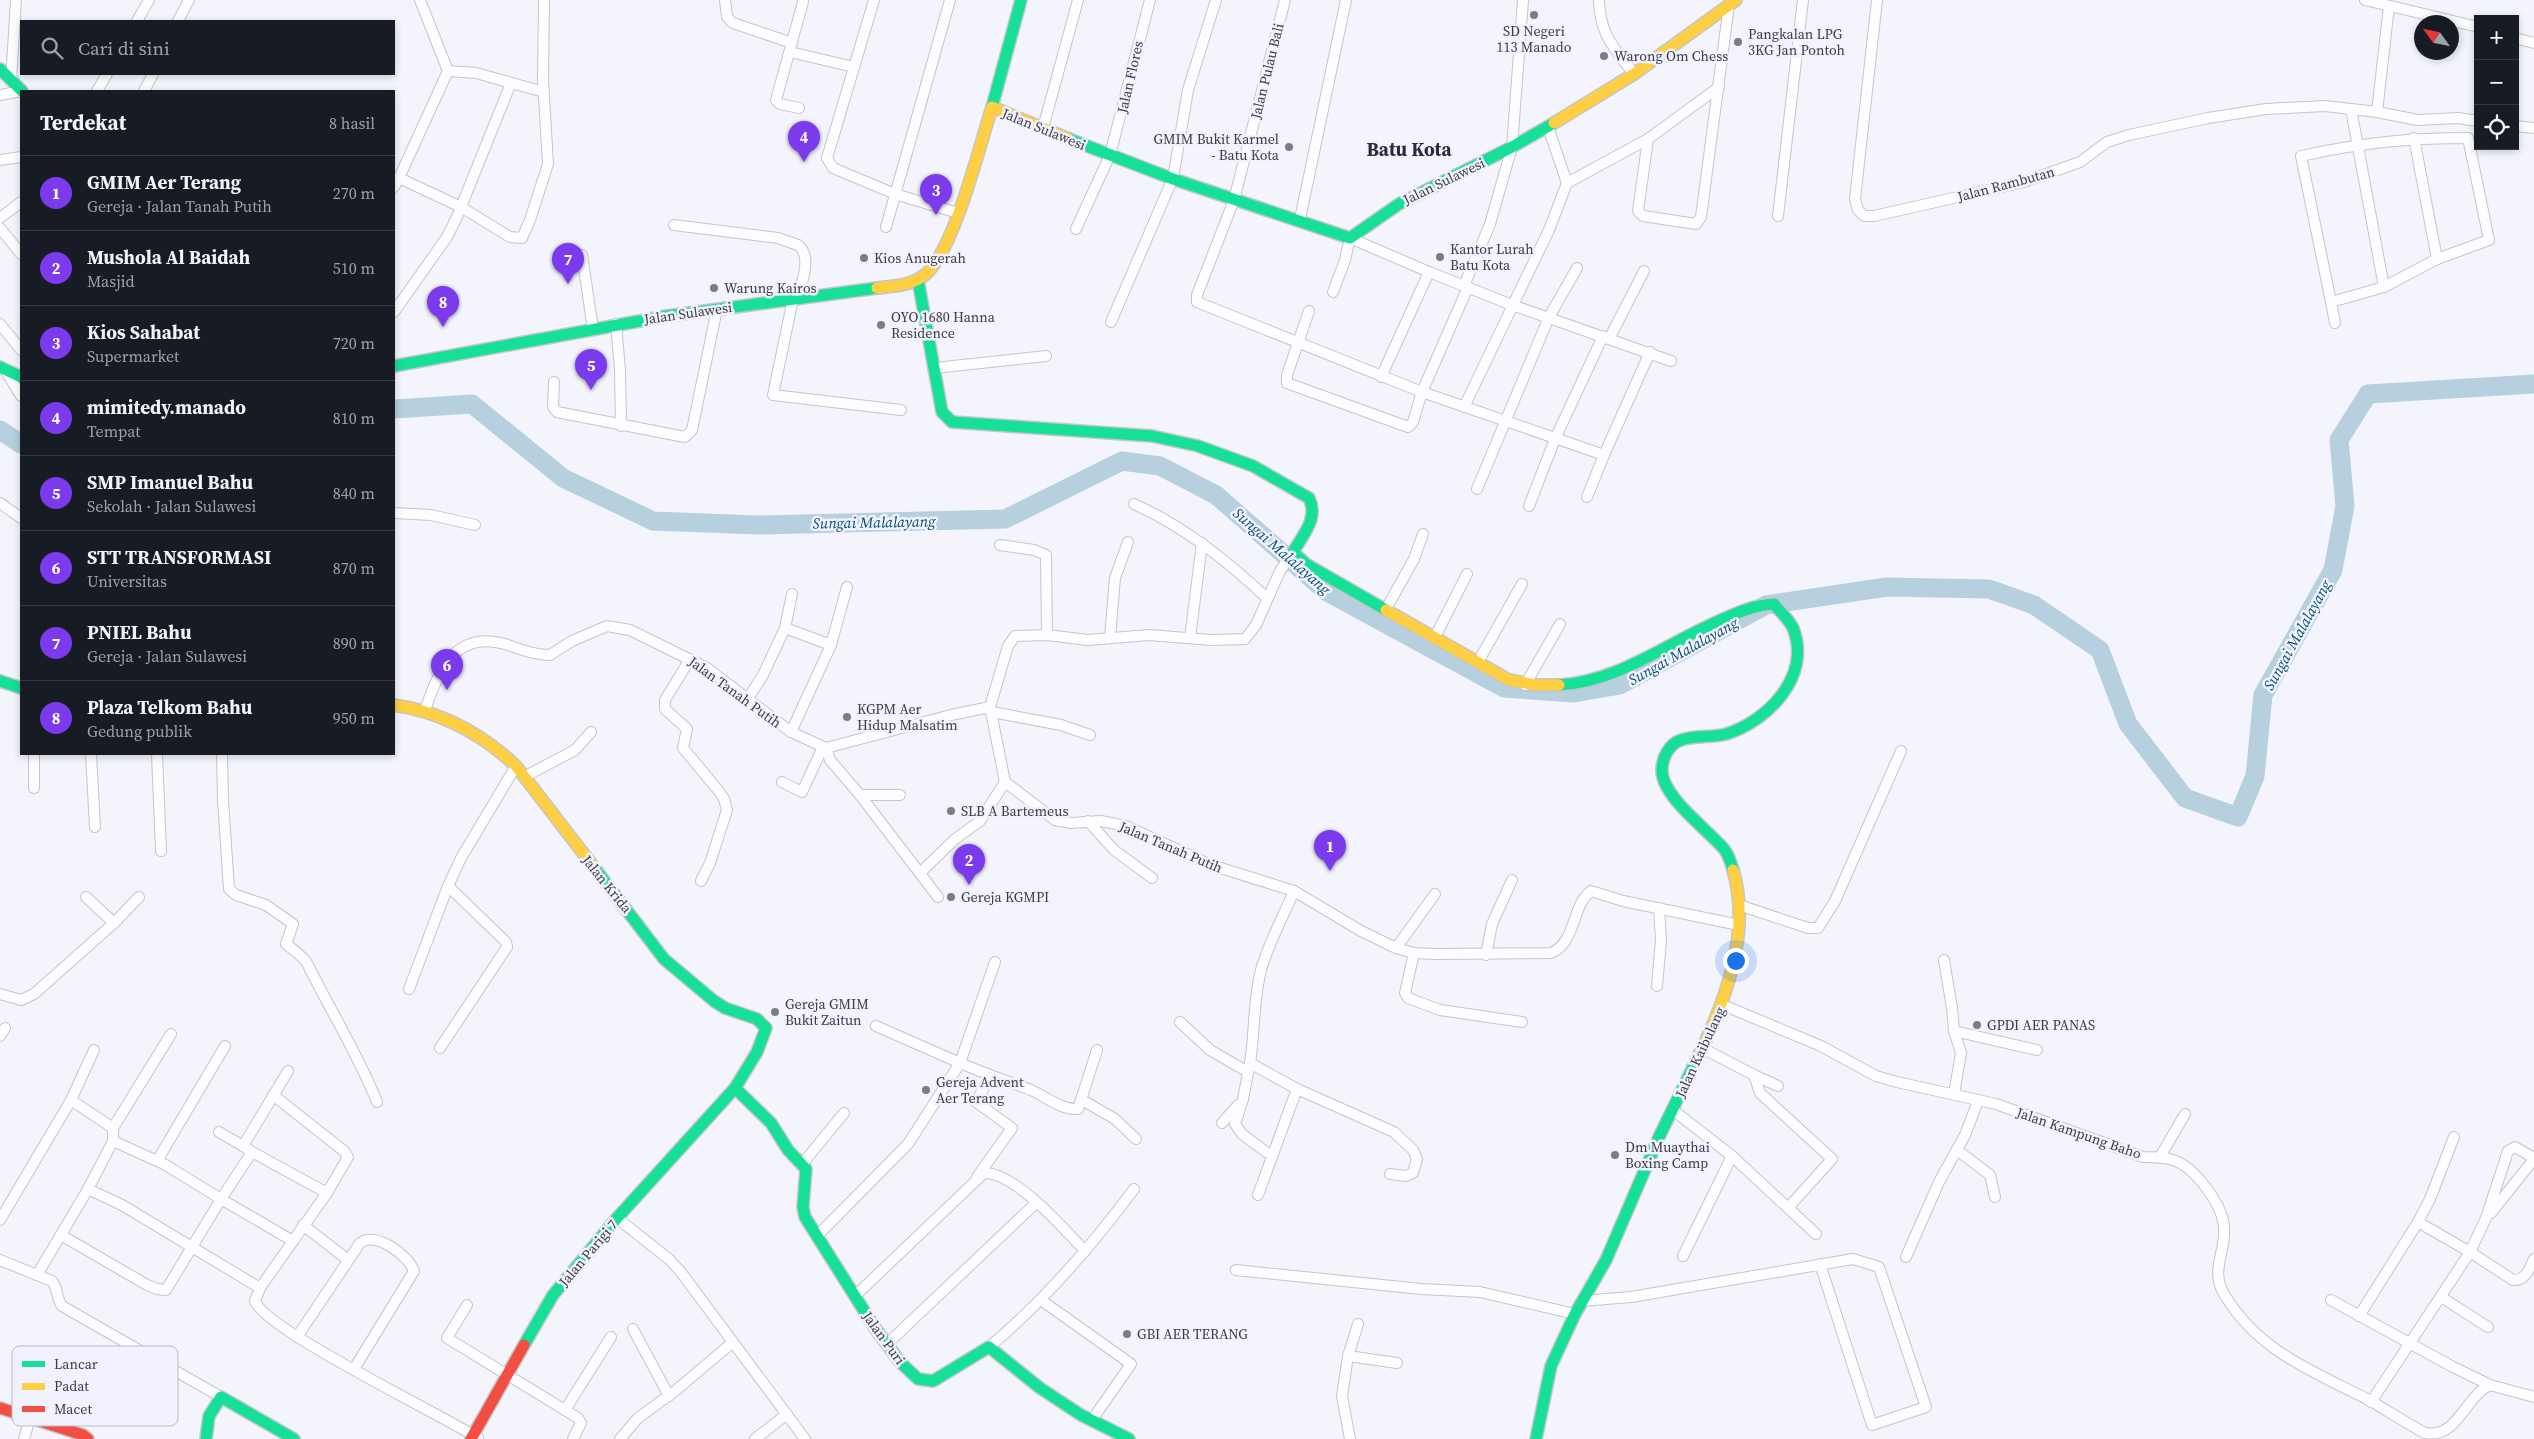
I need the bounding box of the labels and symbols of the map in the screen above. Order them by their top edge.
marker: SD Negeri 113 Manado [1528,9,1540,21]
north arrow [2414,15,2459,60]
street label: Jalan Pulau Bali [1245,21,1289,122]
place label: SD Negeri 113 Manado [1497,21,1572,57]
place label: Pangkalan LPG 3KG Jan Pontoh [1748,24,1845,60]
marker: Pangkalan LPG 3KG Jan Pontoh [1732,36,1744,48]
street label: Jalan Flores [1112,39,1148,116]
place label: Warong Om Chess [1614,46,1728,66]
marker: Warong Om Chess [1598,50,1610,62]
street label: Jalan Sulawesi [998,103,1089,155]
pin: 4 [788,121,820,162]
place label: GMIM Bukit Karmel - Batu Kota [1153,129,1280,165]
district label: Batu Kota [1366,136,1452,162]
marker: GMIM Bukit Karmel - Batu Kota [1283,141,1295,153]
street label: Jalan Sulawesi [1399,153,1488,210]
street label: Jalan Rambutan [1954,161,2057,207]
pin: 3 [920,174,952,215]
place label: Kantor Lurah Batu Kota [1450,239,1534,275]
pin: 7 [552,243,584,284]
place label: Kios Anugerah [874,248,966,268]
marker: Kantor Lurah Batu Kota [1434,251,1446,263]
marker: Kios Anugerah [858,252,870,264]
place label: Warung Kairos [724,278,817,298]
marker: Warung Kairos [708,282,720,294]
pin: 8 [427,286,459,327]
street label: Jalan Sulawesi [642,297,733,329]
place label: OYO 1680 Hanna Residence [891,307,996,343]
marker: OYO 1680 Hanna Residence [875,319,887,331]
pin: 5 [575,349,607,390]
water label: Sungai Malalayang [1229,503,1336,600]
water label: Sungai Malalayang [812,510,936,534]
water label: Sungai Malalayang [2258,576,2336,694]
water label: Sungai Malalayang [1624,612,1742,690]
pin: 6 [431,649,463,690]
street label: Jalan Tanah Putih [684,651,786,733]
place label: KGPM Aer Hidup Malsatim [857,699,958,735]
marker: KGPM Aer Hidup Malsatim [841,711,853,723]
place label: SLB A Bartemeus [961,801,1068,821]
marker: SLB A Bartemeus [945,805,957,817]
street label: Jalan Tanah Putih [1115,816,1226,878]
pin: 1 [1314,830,1346,871]
pin: 2 [953,844,985,885]
street label: Jalan Krida [577,850,637,918]
place label: Gereja KGMPI [961,887,1049,907]
marker: Gereja KGMPI [945,891,957,903]
your location [1723,948,1749,974]
place label: Gereja GMIM Bukit Zaitun [785,994,869,1030]
street label: Jalan Kaibulang [1670,1003,1730,1102]
marker: Gereja GMIM Bukit Zaitun [769,1006,781,1018]
place label: GPDI AER PANAS [1987,1015,2095,1035]
marker: GPDI AER PANAS [1971,1019,1983,1031]
place label: Gereja Advent Aer Terang [936,1072,1024,1108]
marker: Gereja Advent Aer Terang [920,1084,932,1096]
street label: Jalan Kampung Baho [2013,1102,2144,1164]
place label: Dm Muaythai Boxing Camp [1625,1137,1710,1173]
marker: Dm Muaythai Boxing Camp [1609,1149,1621,1161]
street label: Jalan Parigi 7 [553,1215,622,1292]
street label: Jalan Puri [857,1306,910,1369]
place label: GBI AER TERANG [1137,1324,1248,1344]
marker: GBI AER TERANG [1121,1328,1133,1340]
legend [12,1346,178,1426]
text: Lancar [54,1354,98,1374]
text: Padat [54,1376,89,1396]
text: Macet [54,1399,92,1419]

